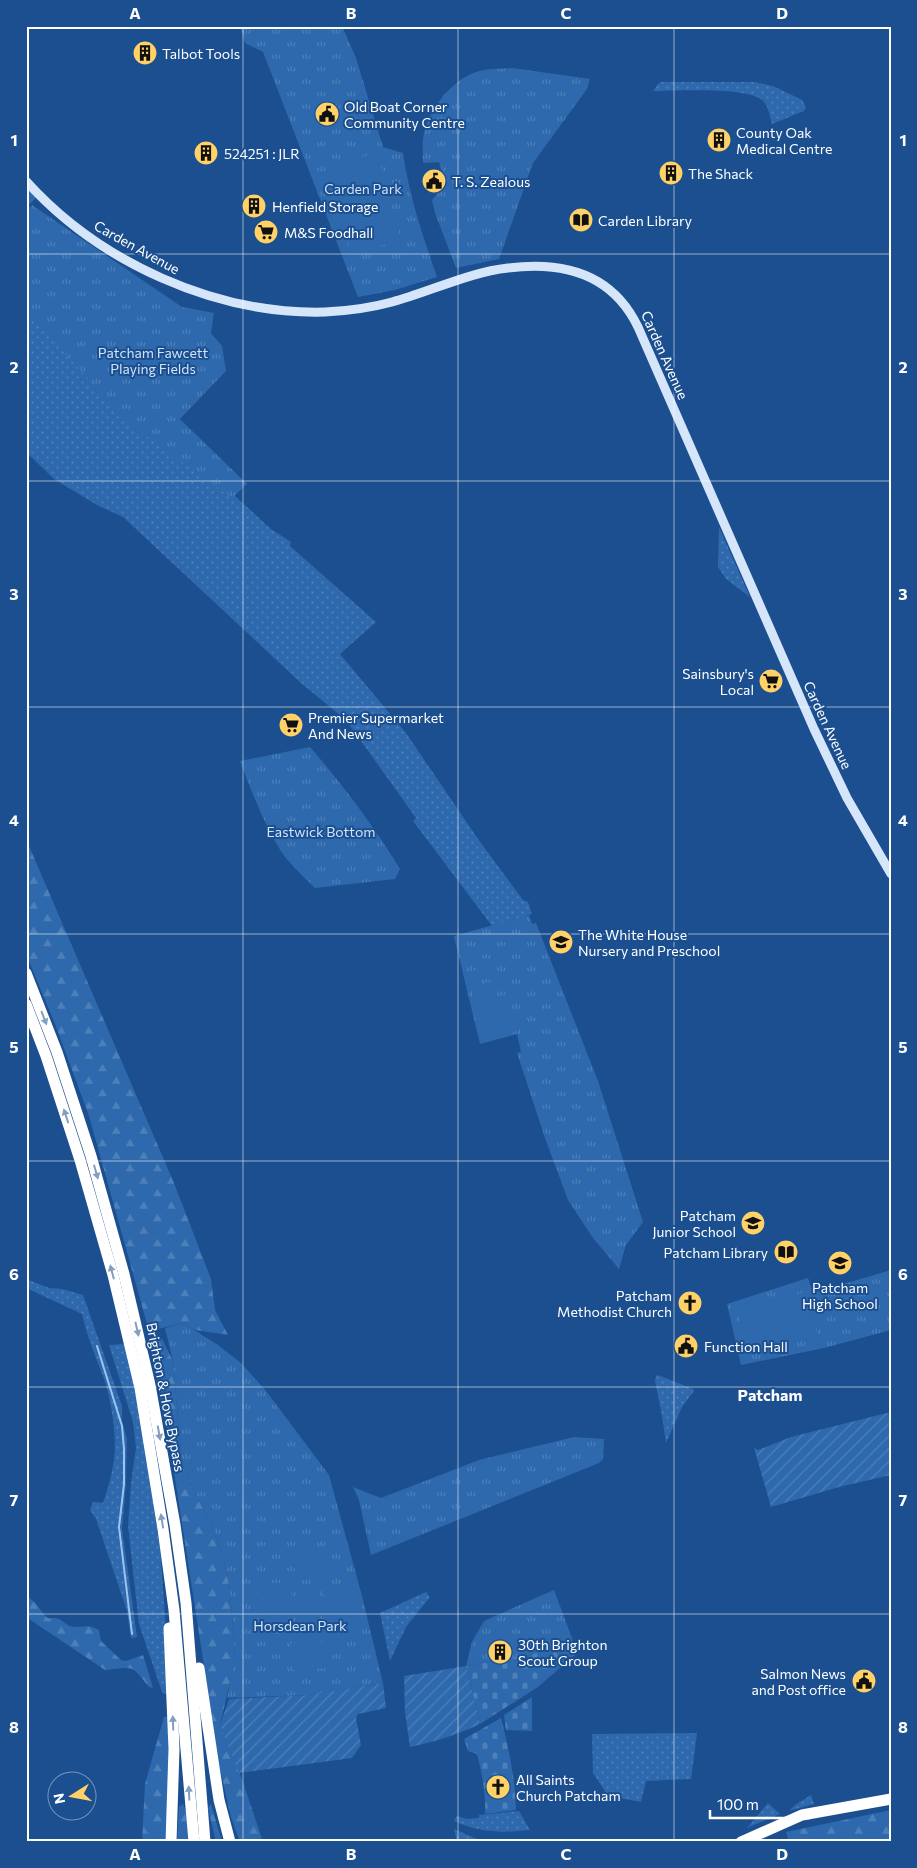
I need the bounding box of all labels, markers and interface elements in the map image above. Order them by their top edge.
text: A [129,3,141,22]
text: B [346,3,357,22]
text: C [561,3,572,22]
text: D [776,3,788,22]
building icon: Talbot Tools [132,40,158,66]
place label: Talbot Tools [162,45,240,62]
place label: Old Boat Corner Community Centre [344,98,465,131]
public building icon: Old Boat Corner Community Centre [314,101,340,127]
place label: County Oak Medical Centre [736,124,832,157]
building icon: County Oak Medical Centre [706,127,732,153]
text: 1 [10,130,18,149]
text: 1 [899,130,907,149]
building icon: 524251 : JLR [193,140,219,166]
place label: 524251 : JLR [224,145,300,162]
building icon: The Shack [658,160,684,186]
place label: The Shack [688,165,754,182]
public building icon: T. S. Zealous [421,168,447,194]
place label: T. S. Zealous [452,173,530,190]
park label: Carden Park [324,180,402,197]
building icon: Henfield Storage [241,193,267,219]
place label: Henfield Storage [272,198,378,215]
library icon: Carden Library [568,207,594,233]
place label: Carden Library [598,212,692,229]
street label: Carden Avenue [91,217,183,277]
supermarket icon: M&S Foodhall [253,219,279,245]
place label: M&S Foodhall [284,224,373,241]
street label: Carden Avenue [638,308,692,402]
park label: Patcham Fawcett Playing Fields [98,344,208,377]
text: 2 [9,357,19,376]
text: 2 [898,357,908,376]
text: 3 [9,584,19,603]
text: 3 [898,584,908,603]
place label: Sainsbury's Local [682,665,754,698]
supermarket icon: Sainsbury's Local [758,668,784,694]
street label: Carden Avenue [800,678,856,772]
place label: Premier Supermarket And News [308,709,444,742]
supermarket icon: Premier Supermarket And News [278,712,304,738]
text: 4 [9,810,19,829]
text: 4 [898,810,908,829]
park label: Eastwick Bottom [267,823,375,840]
place label: The White House Nursery and Preschool [578,926,720,959]
school or university icon: The White House Nursery and Preschool [548,929,574,955]
one-way arrow [40,1011,48,1026]
text: 5 [9,1037,19,1056]
text: 5 [898,1037,908,1056]
one-way arrow [62,1109,69,1124]
one-way arrow [92,1164,100,1180]
place label: Patcham Junior School [652,1207,736,1240]
school or university icon: Patcham Junior School [740,1210,766,1236]
library icon: Patcham Library [773,1239,799,1265]
place label: Patcham Library [664,1244,768,1261]
school or university icon: Patcham High School [827,1250,853,1276]
text: 6 [9,1264,19,1283]
text: 6 [898,1264,908,1283]
one-way arrow [108,1265,116,1280]
place label: Patcham High School [802,1279,878,1312]
place label: Patcham Methodist Church [557,1287,672,1320]
church icon: Patcham Methodist Church [677,1290,703,1316]
street label: Brighton & Hove Bypass [143,1321,189,1473]
one-way arrow [133,1322,141,1337]
public building icon: Function Hall [673,1333,699,1359]
place label: Function Hall [704,1338,788,1355]
district label: Patcham [738,1385,802,1404]
one-way arrow [155,1426,163,1442]
text: 7 [10,1490,19,1509]
text: 7 [899,1490,908,1509]
one-way arrow [157,1513,165,1529]
park label: Horsdean Park [253,1617,347,1634]
place label: 30th Brighton Scout Group [518,1636,607,1669]
building icon: 30th Brighton Scout Group [487,1639,513,1665]
place label: Salmon News and Post office [751,1665,846,1698]
public building icon: Salmon News and Post office [851,1668,877,1694]
one-way arrow [169,1715,177,1731]
text: 8 [9,1717,19,1736]
text: 8 [898,1717,908,1736]
north arrow [48,1770,98,1820]
place label: All Saints Church Patcham [516,1771,621,1804]
church icon: All Saints Church Patcham [485,1774,511,1800]
one-way arrow [184,1785,192,1801]
scale bar [710,1788,808,1820]
text: N [49,1792,68,1805]
text: 100 m [717,1795,759,1813]
text: A [129,1844,141,1863]
text: B [346,1844,357,1863]
text: C [561,1844,572,1863]
text: D [776,1844,788,1863]

